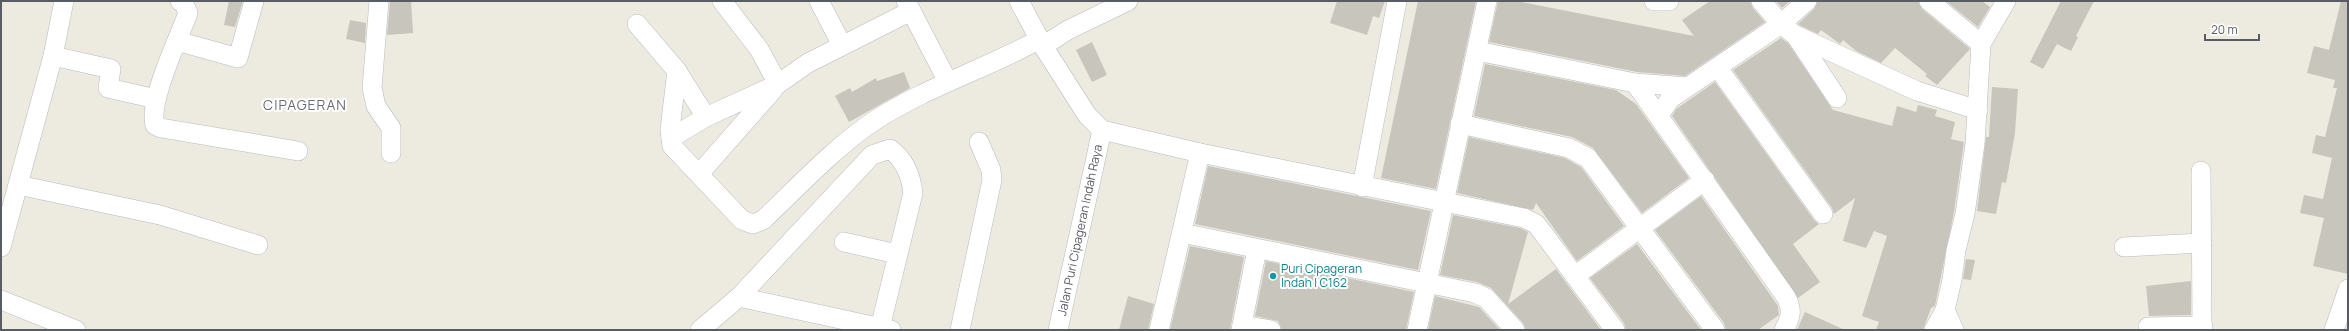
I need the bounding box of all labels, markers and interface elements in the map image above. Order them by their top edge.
scale bar [2205,16,2259,42]
text: 20 m [2211,21,2238,38]
district label: CIPAGERAN [263,95,347,114]
street label: Jalan Puri Cipageran Indah Raya [1053,143,1106,317]
place label: Puri Cipageran Indah I C162 [1281,260,1362,291]
marker: Puri Cipageran Indah I C162 [1268,271,1278,281]

